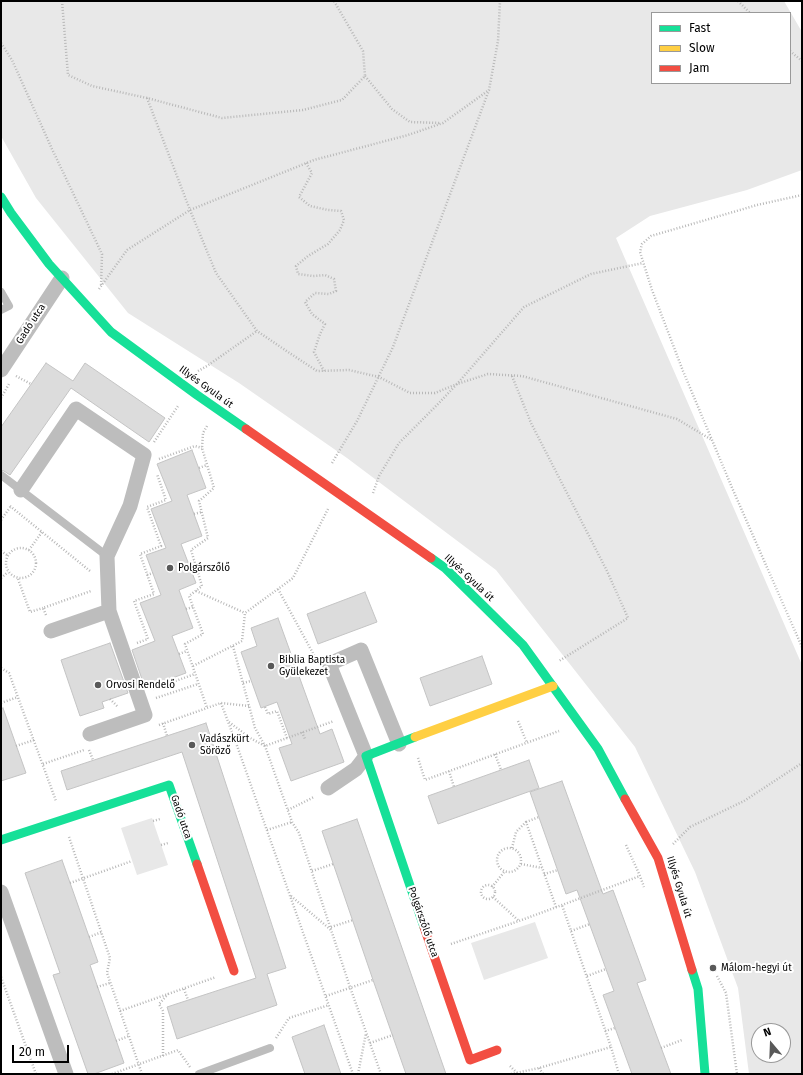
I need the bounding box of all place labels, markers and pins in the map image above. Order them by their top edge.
place label: Polgárszőlő [178,562,230,574]
marker: Polgárszőlő [165,563,175,573]
place label: Biblia Baptista Gyülekezet [279,654,345,678]
marker: Biblia Baptista Gyülekezet [266,661,276,671]
place label: Orvosi Rendelő [106,679,175,691]
marker: Orvosi Rendelő [93,680,103,690]
place label: Vadászkürt Söröző [200,733,249,756]
marker: Vadászkürt Söröző [187,740,197,750]
place label: Málom-hegyi út [721,962,792,974]
marker: Málom-hegyi út [708,963,718,973]

